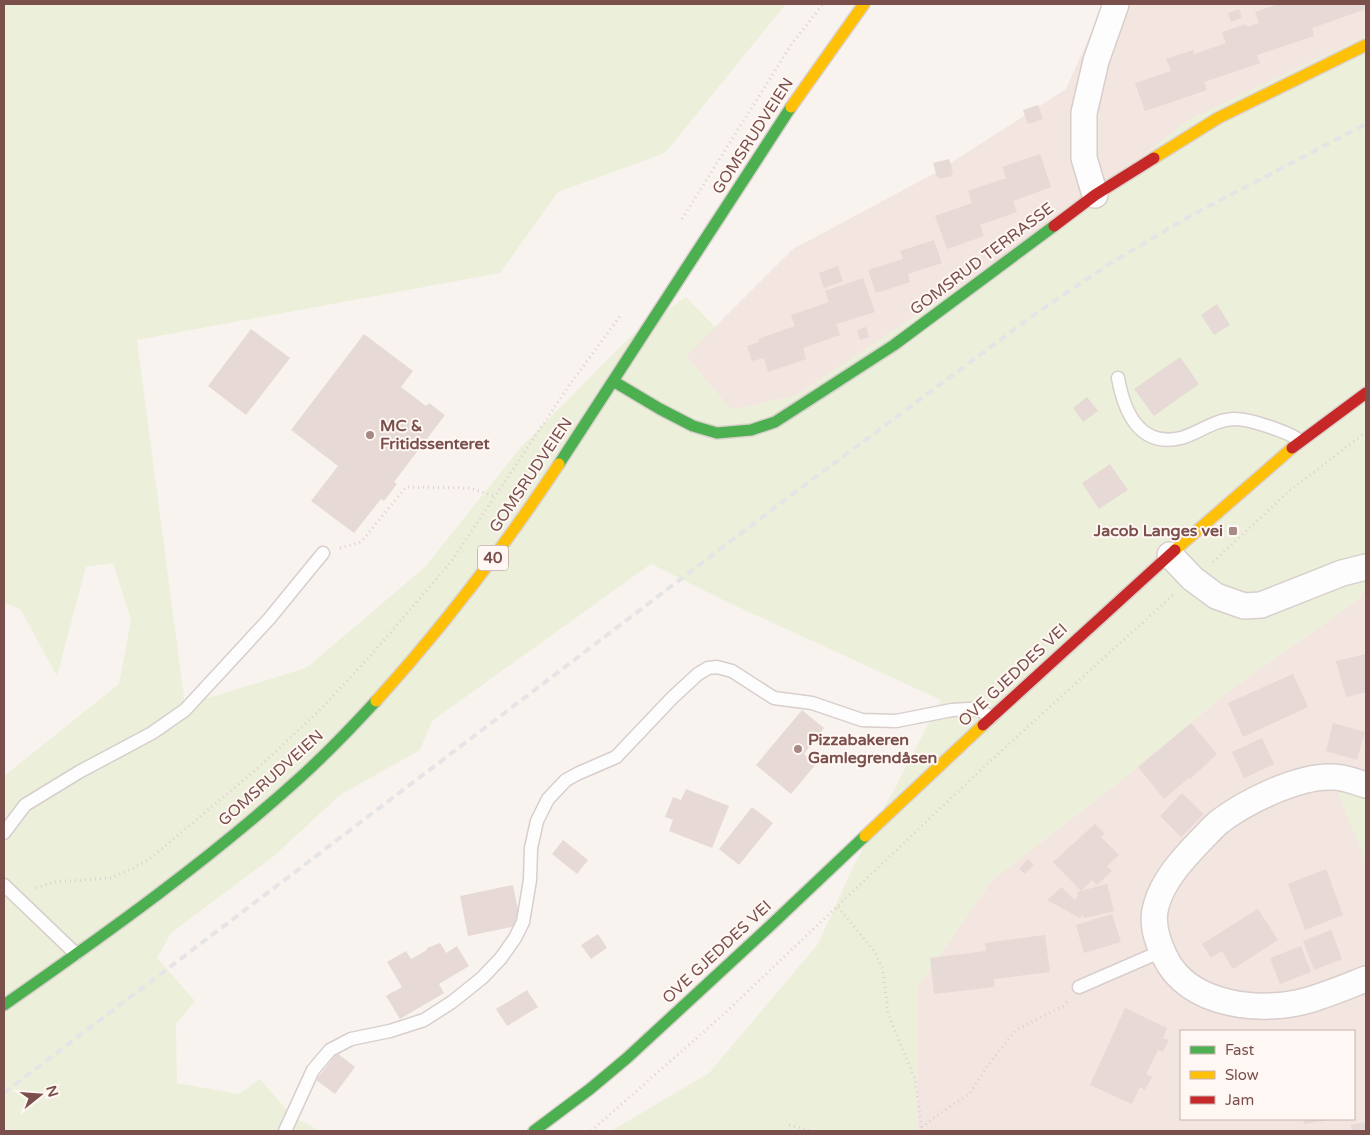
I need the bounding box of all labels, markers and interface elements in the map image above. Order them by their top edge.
street label: GOMSRUDVEIEN [708,74,798,198]
street label: GOMSRUD TERRASSE [906,198,1058,320]
street label: GOMSRUDVEIEN [485,414,577,536]
place label: MC & Fritidssenteret [380,416,491,454]
marker: MC & Fritidssenteret [364,429,376,441]
place label: Jacob Langes vei [1093,521,1223,541]
marker: Jacob Langes vei [1227,525,1239,537]
road number: 40 [478,546,508,570]
street label: OVE GJEDDES VEI [954,619,1072,731]
street label: GOMSRUDVEIEN [214,726,328,830]
place label: Pizzabakeren Gamlegrendåsen [808,730,937,768]
marker: Pizzabakeren Gamlegrendåsen [792,743,804,755]
street label: OVE GJEDDES VEI [658,896,776,1008]
legend [1180,1030,1355,1120]
text: Fast [1225,1041,1255,1059]
text: Slow [1225,1066,1259,1084]
north arrow [15,1070,65,1120]
text: N [42,1083,62,1099]
text: Jam [1225,1091,1254,1109]

